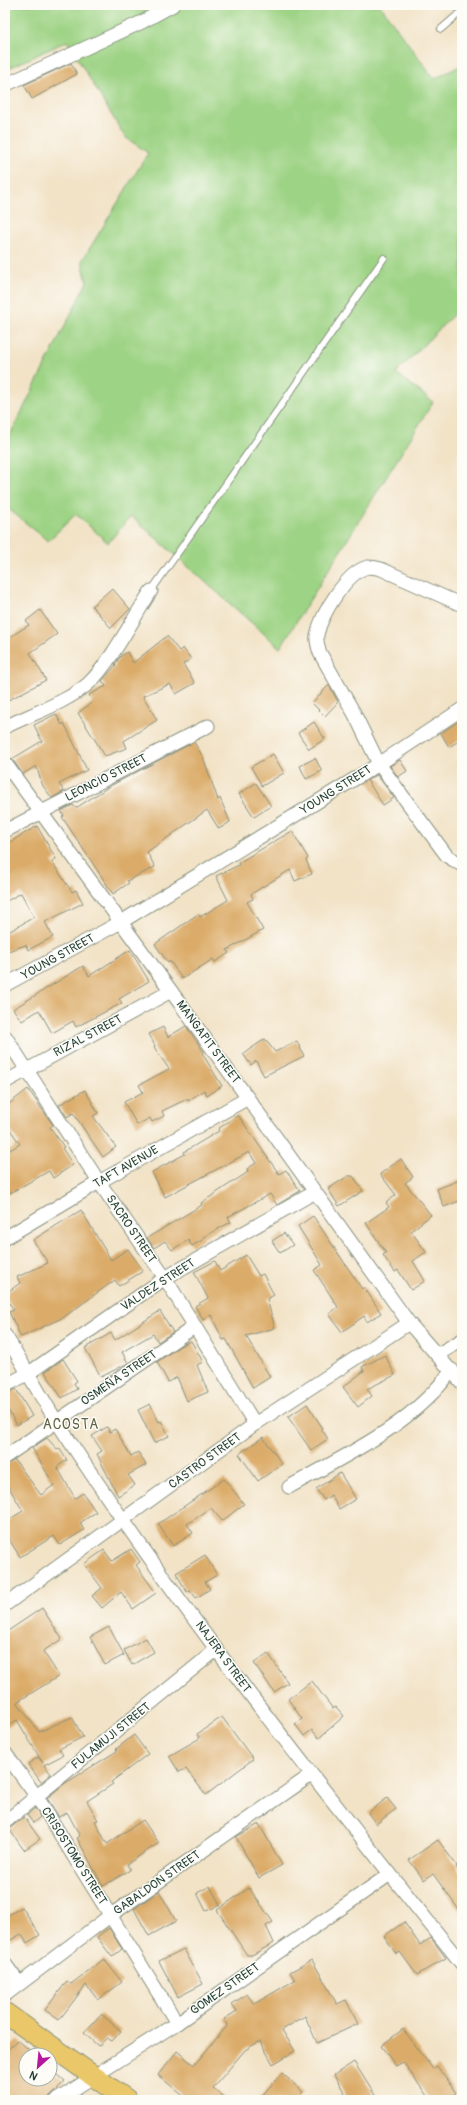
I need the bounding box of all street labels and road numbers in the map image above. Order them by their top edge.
street label: LEONCIO STREET [63,751,150,805]
street label: YOUNG STREET [297,762,375,818]
street label: YOUNG STREET [18,931,97,984]
street label: MANGAPIT STREET [173,997,243,1087]
street label: RIZAL STREET [51,1012,125,1060]
street label: TAFT AVENUE [91,1142,161,1192]
street label: SACRO STREET [103,1192,160,1266]
street label: VALDEZ STREET [118,1255,198,1314]
street label: OSMEÑA STREET [78,1346,160,1409]
street label: CASTRO STREET [166,1430,244,1492]
street label: NAJERA STREET [192,1618,254,1696]
street label: FULAMUJI STREET [68,1699,154,1773]
street label: CRISOSTOMO STREET [38,1804,110,1908]
street label: GABALDON STREET [111,1847,203,1919]
street label: GOMEZ STREET [188,1959,263,2018]

